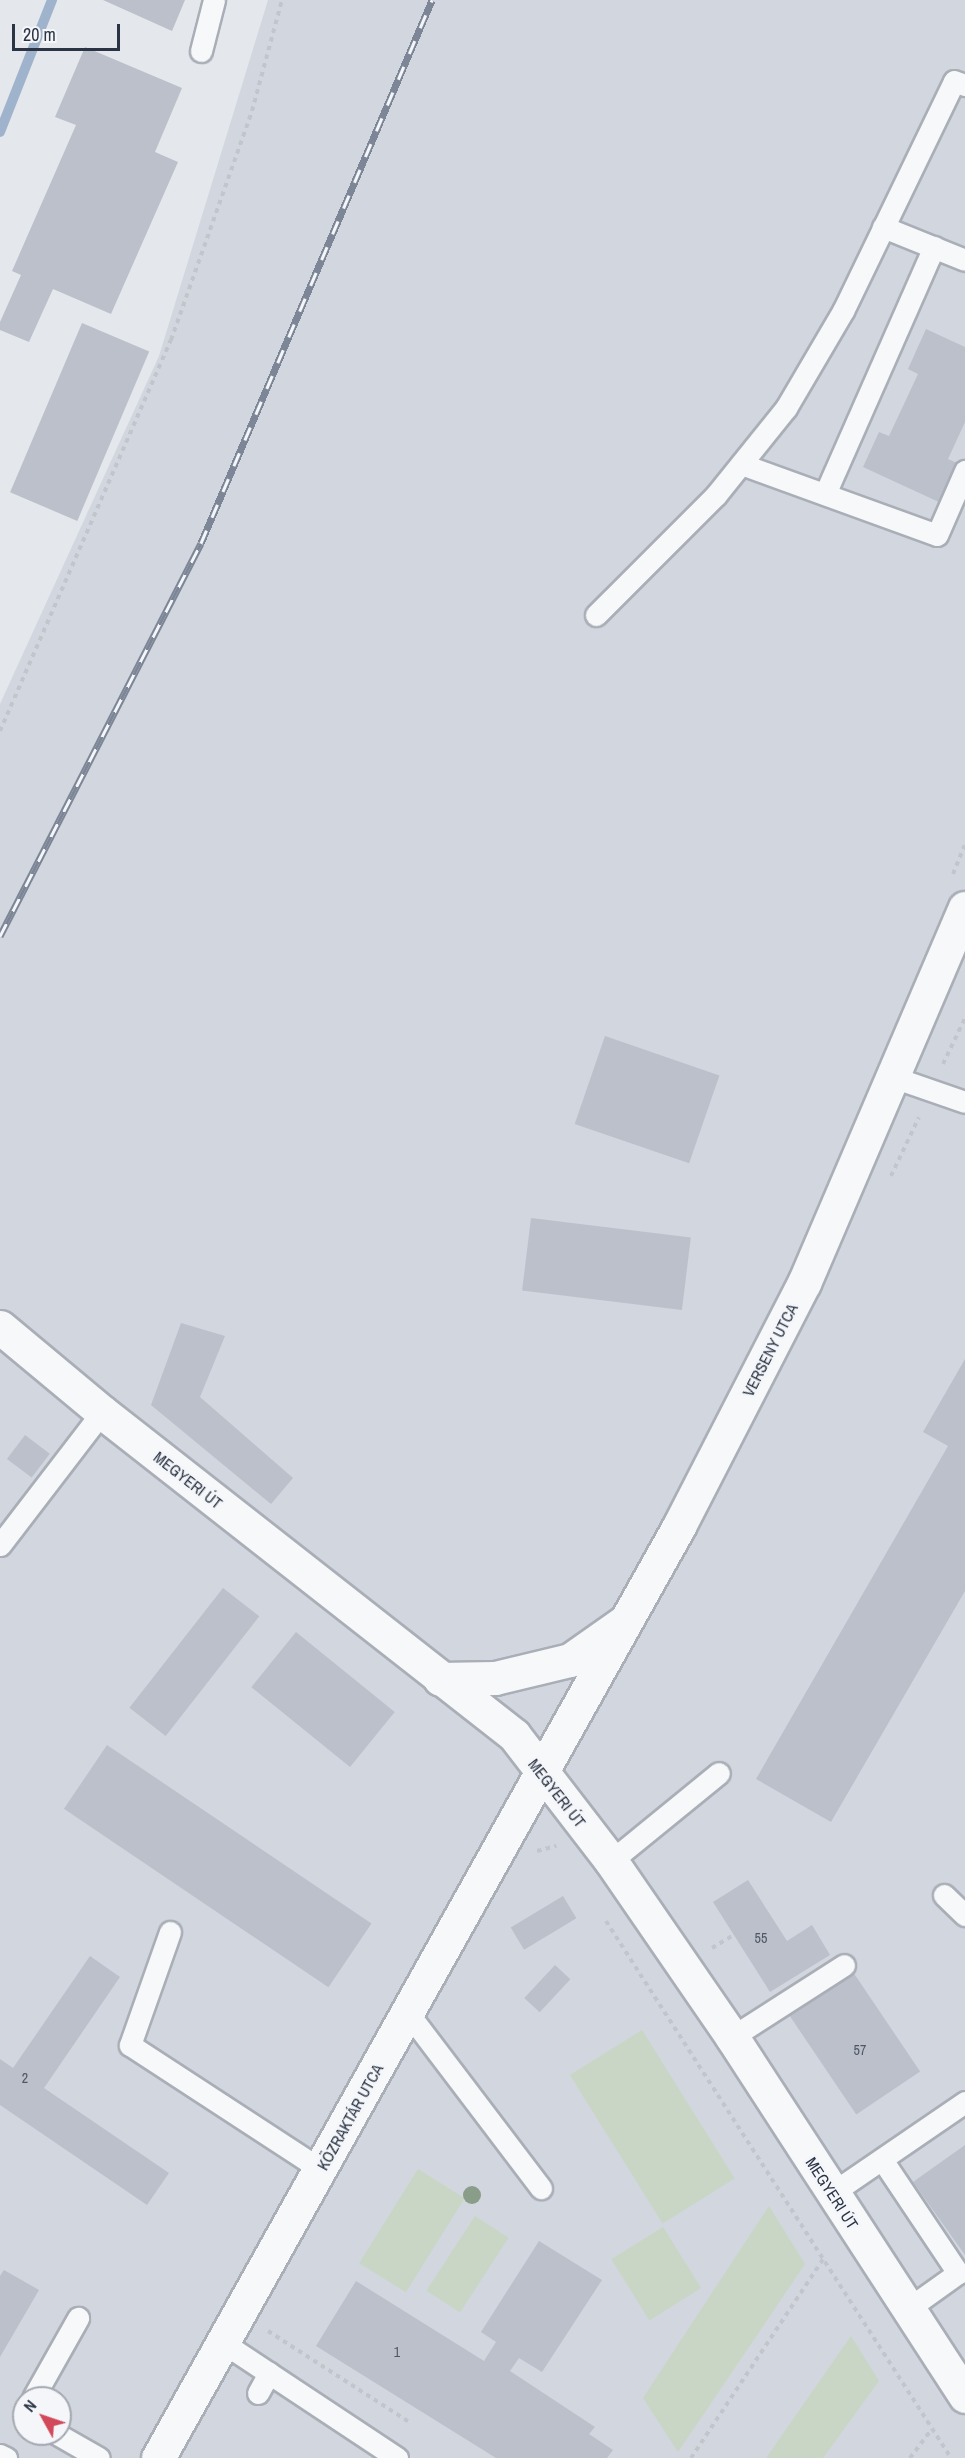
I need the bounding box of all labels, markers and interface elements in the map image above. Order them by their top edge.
scale bar [15,12,123,50]
text: 20 m [23,22,56,47]
street label: VERSENY UTCA [738,1300,802,1400]
street label: MEGYERI ÚT [150,1447,226,1513]
street label: MEGYERI ÚT [524,1755,590,1831]
house number: 55 [755,1930,767,1946]
house number: 57 [854,2042,866,2058]
street label: KÖZRAKTÁR UTCA [313,2060,387,2174]
house number: 2 [22,2070,28,2086]
street label: MEGYERI ÚT [802,2154,862,2232]
house number: 1 [394,2344,400,2360]
north arrow [12,2386,72,2446]
text: N [18,2395,41,2416]

